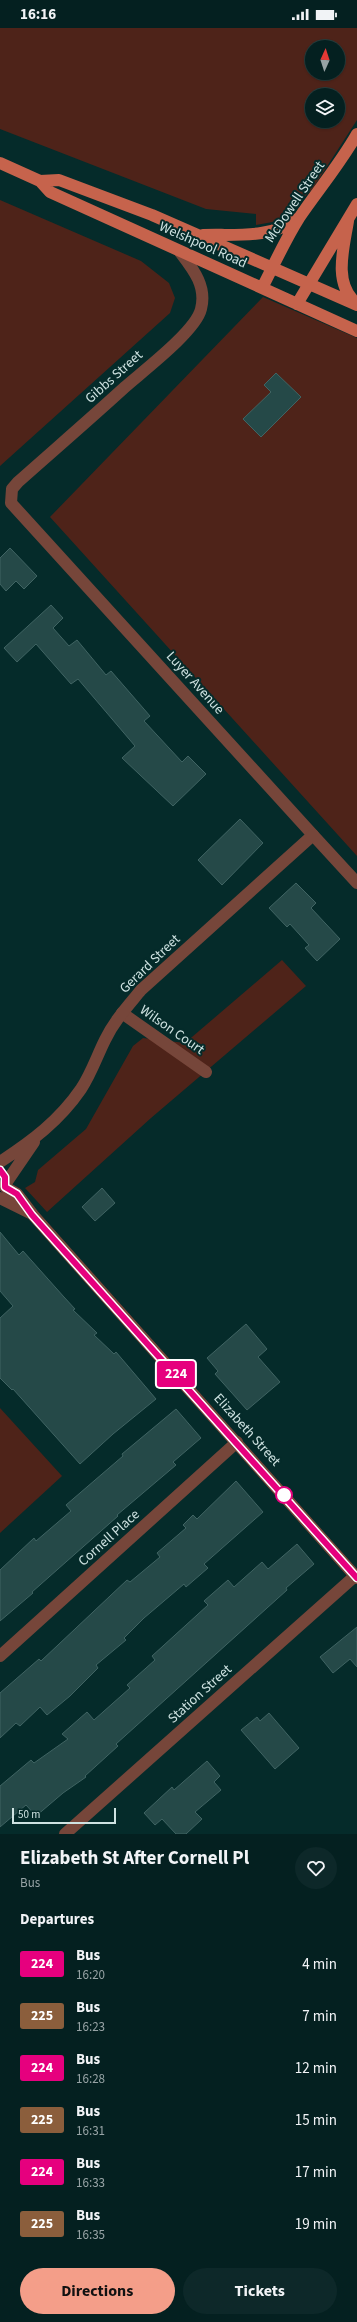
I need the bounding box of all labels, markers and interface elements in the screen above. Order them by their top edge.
text: 16:16 [20,4,56,25]
north arrow [305,40,345,80]
map controls [305,40,345,128]
button: layers [305,88,345,128]
street label: McDowell Street [260,157,330,247]
street label: Welshpool Road [156,217,250,273]
street label: Gibbs Street [81,346,147,408]
street label: Luyer Avenue [161,647,229,719]
street label: Gerard Street [115,930,185,998]
street label: Wilson Court [136,1000,209,1060]
line badge: 224 [153,1361,199,1387]
text: 224 [165,1364,187,1384]
street label: Elizabeth Street [209,1389,285,1471]
unlabelled marker [275,1486,293,1504]
street label: Cornell Place [74,1505,144,1571]
street label: Station Street [164,1660,237,1728]
scale bar [12,1806,116,1825]
text: 50 m [18,1807,40,1822]
text: Elizabeth St After Cornell Pl [20,1845,249,1872]
button: heart [295,1847,337,1889]
text: Bus [20,1874,40,1892]
text: Departures [20,1909,94,1930]
text: Bus [76,1945,100,1966]
text: 224 [31,1954,53,1974]
text: 4 min [302,1954,337,1975]
text: 16:20 [76,1966,105,1984]
text: Bus [76,1997,100,2018]
text: 225 [31,2006,53,2026]
text: 7 min [302,2006,337,2027]
text: 16:23 [76,2018,105,2036]
text: Bus [76,2049,100,2070]
text: 224 [31,2058,53,2078]
text: 12 min [295,2058,337,2079]
text: 16:28 [76,2070,105,2088]
text: Bus [76,2101,100,2122]
text: 225 [31,2110,53,2130]
text: 15 min [295,2110,337,2131]
text: 16:31 [76,2122,105,2140]
text: Bus [76,2153,100,2174]
text: 224 [31,2162,53,2182]
text: 17 min [295,2162,337,2183]
text: 16:33 [76,2174,105,2192]
text: Bus [76,2205,100,2226]
text: 225 [31,2214,53,2234]
text: 19 min [295,2214,337,2235]
text: 16:35 [76,2226,105,2244]
button: Directions [20,2268,175,2314]
button: Tickets [183,2268,337,2314]

